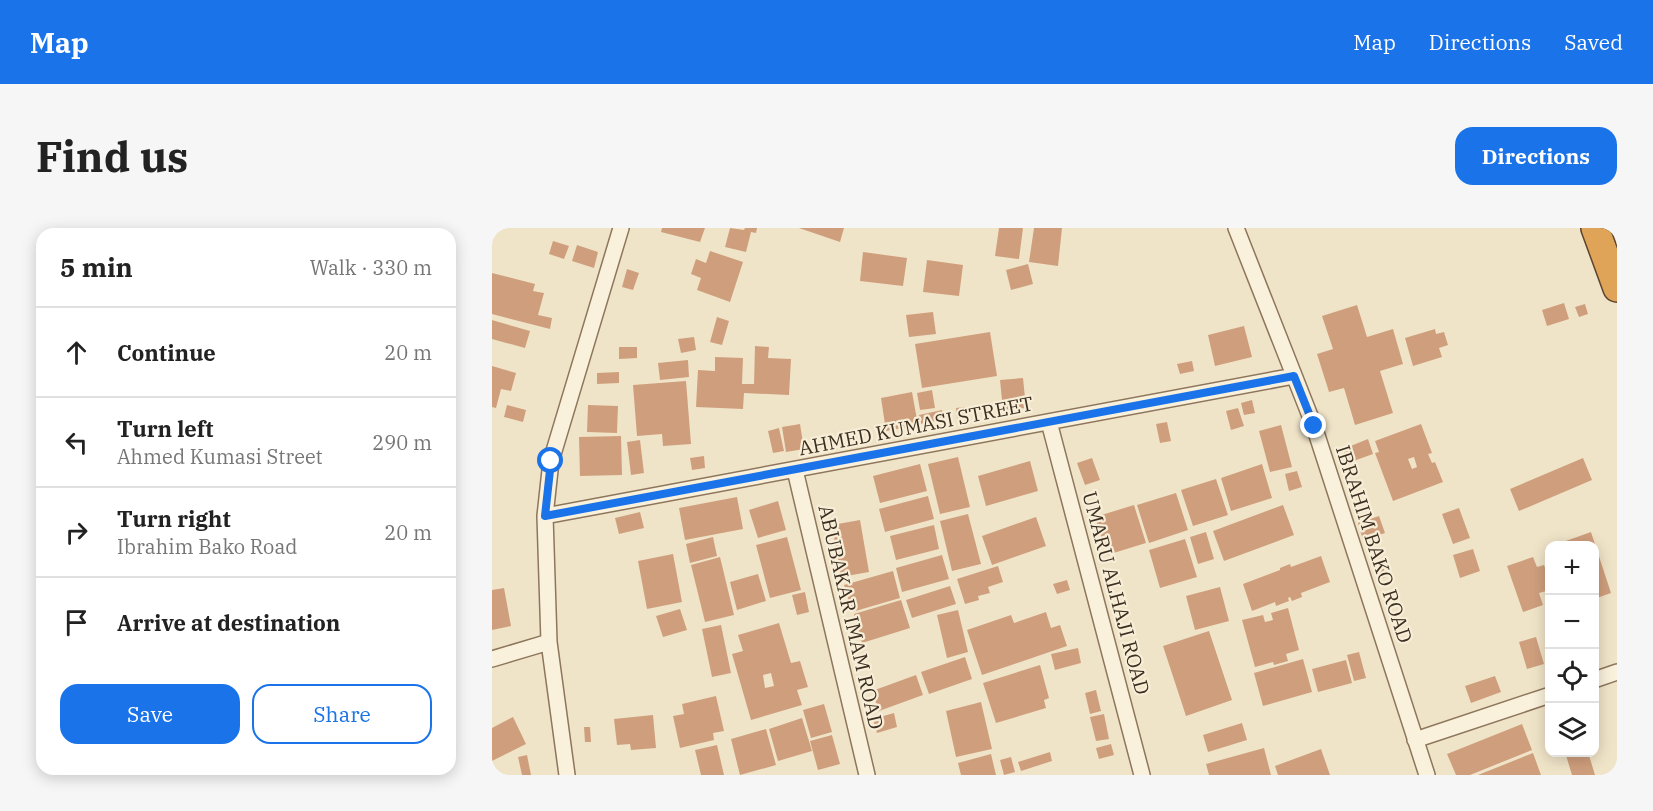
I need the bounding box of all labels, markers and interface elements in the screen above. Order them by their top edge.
text: Map [30,24,89,61]
text: Map [1353,28,1396,56]
text: Directions [1429,28,1531,56]
text: Saved [1564,28,1623,56]
button: Directions [1455,127,1617,185]
text: Find us [36,129,188,184]
text: 5 min [60,250,133,284]
text: Walk · 330 m [310,254,432,281]
icon: ahead [60,336,93,369]
text: Continue [117,338,216,367]
text: 20 m [384,339,432,366]
street label: AHMED KUMASI STREET [796,390,1036,462]
route end [1300,412,1326,438]
text: Turn left [117,414,213,443]
icon: left [60,426,93,459]
text: 290 m [372,429,432,456]
street label: IBRAHIM BAKO ROAD [1330,441,1419,646]
text: Ahmed Kumasi Street [117,443,323,470]
route start [537,447,563,473]
street label: UMARU ALHAJI ROAD [1076,488,1157,697]
street label: ABUBAKAR IMAM ROAD [813,502,890,732]
text: Turn right [117,504,231,533]
icon: right [60,516,93,549]
text: 20 m [384,519,432,546]
text: Ibrahim Bako Road [117,533,297,560]
map controls [1545,541,1599,757]
button: + [1545,541,1599,595]
button: − [1545,595,1599,649]
icon: arrive [60,606,93,639]
text: Arrive at destination [117,608,340,637]
button: locate [1545,649,1599,703]
button: Save [60,684,240,744]
button: Share [252,684,432,744]
button: layers [1545,703,1599,757]

